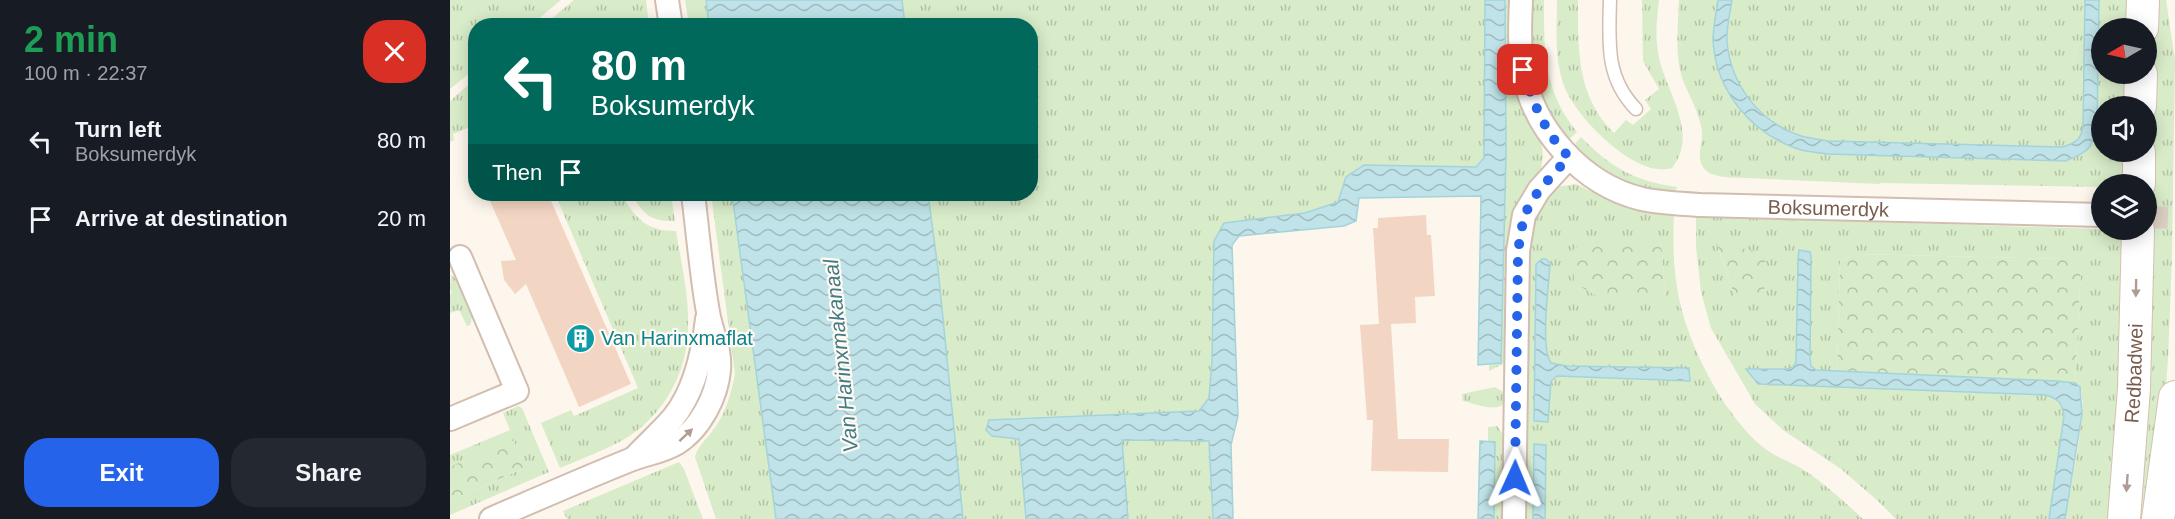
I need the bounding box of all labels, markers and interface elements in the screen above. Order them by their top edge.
north arrow [2091,18,2157,84]
map controls [2091,18,2157,240]
text: 2 min [24,19,118,60]
button: close [363,20,426,83]
icon: left [492,42,570,120]
text: 80 m [591,42,687,89]
pin [1497,44,1548,95]
icon: arrive [1506,53,1539,86]
text: 100 m · 22:37 [24,62,147,84]
text: Boksumerdyk [591,91,755,121]
button: sound [2091,96,2157,162]
text: Turn left [75,117,161,142]
icon: left [24,125,57,158]
text: 80 m [377,128,426,153]
text: Boksumerdyk [75,143,196,165]
icon: arrive [554,156,587,189]
text: Then [492,160,542,185]
button: layers [2091,174,2157,240]
street label: Boksumerdyk [1768,196,1890,221]
icon: arrive [24,203,57,236]
text: Arrive at destination [75,206,288,231]
text: 20 m [377,206,426,231]
water label: Van Harinxmakanaal [819,257,862,454]
one-way arrow [2132,278,2141,297]
building icon: Van Harinxmaflat [564,322,596,354]
street label: Redbadwei [2120,323,2147,424]
place label: Van Harinxmaflat [601,327,753,349]
one-way arrow [679,429,693,443]
button: Exit [24,438,219,507]
button: Share [231,438,426,507]
position arrow [1483,446,1547,510]
one-way arrow [2122,473,2132,492]

